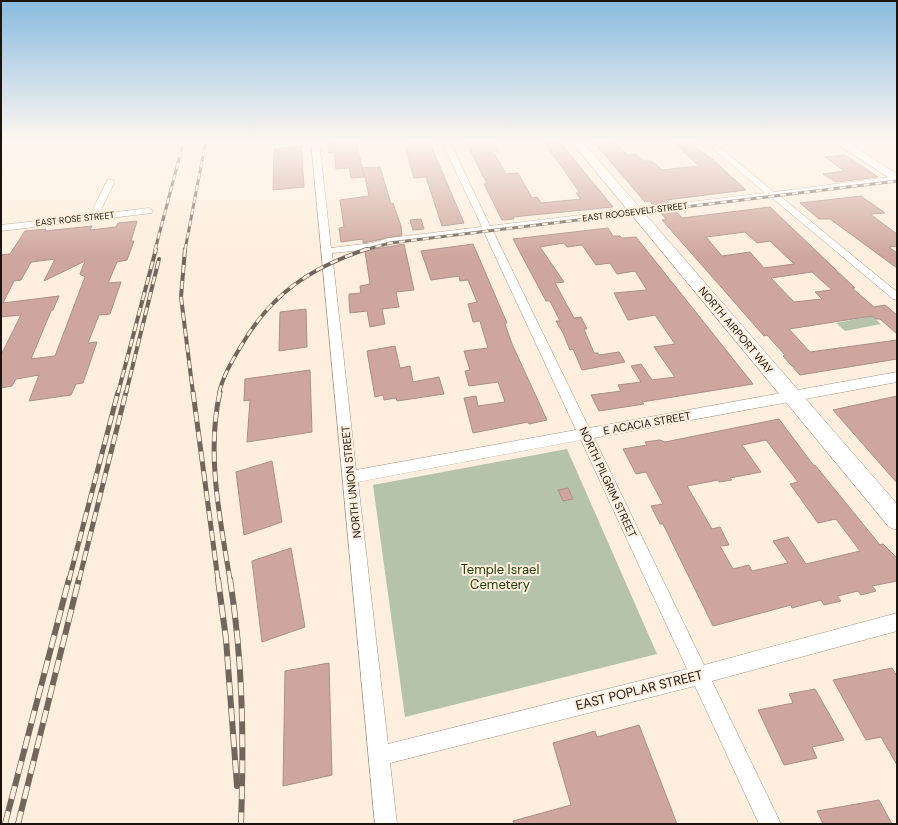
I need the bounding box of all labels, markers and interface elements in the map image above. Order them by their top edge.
street label: EAST ROOSEVELT STREET [582,200,688,224]
street label: EAST ROSE STREET [35,209,115,229]
street label: NORTH AIRPORT WAY [696,284,777,377]
street label: E ACACIA STREET [602,408,692,438]
street label: NORTH PILGRIM STREET [576,424,640,540]
street label: NORTH UNION STREET [338,425,364,539]
park label: Temple Israel Cemetery [461,561,539,593]
street label: EAST POPLAR STREET [574,666,704,714]

